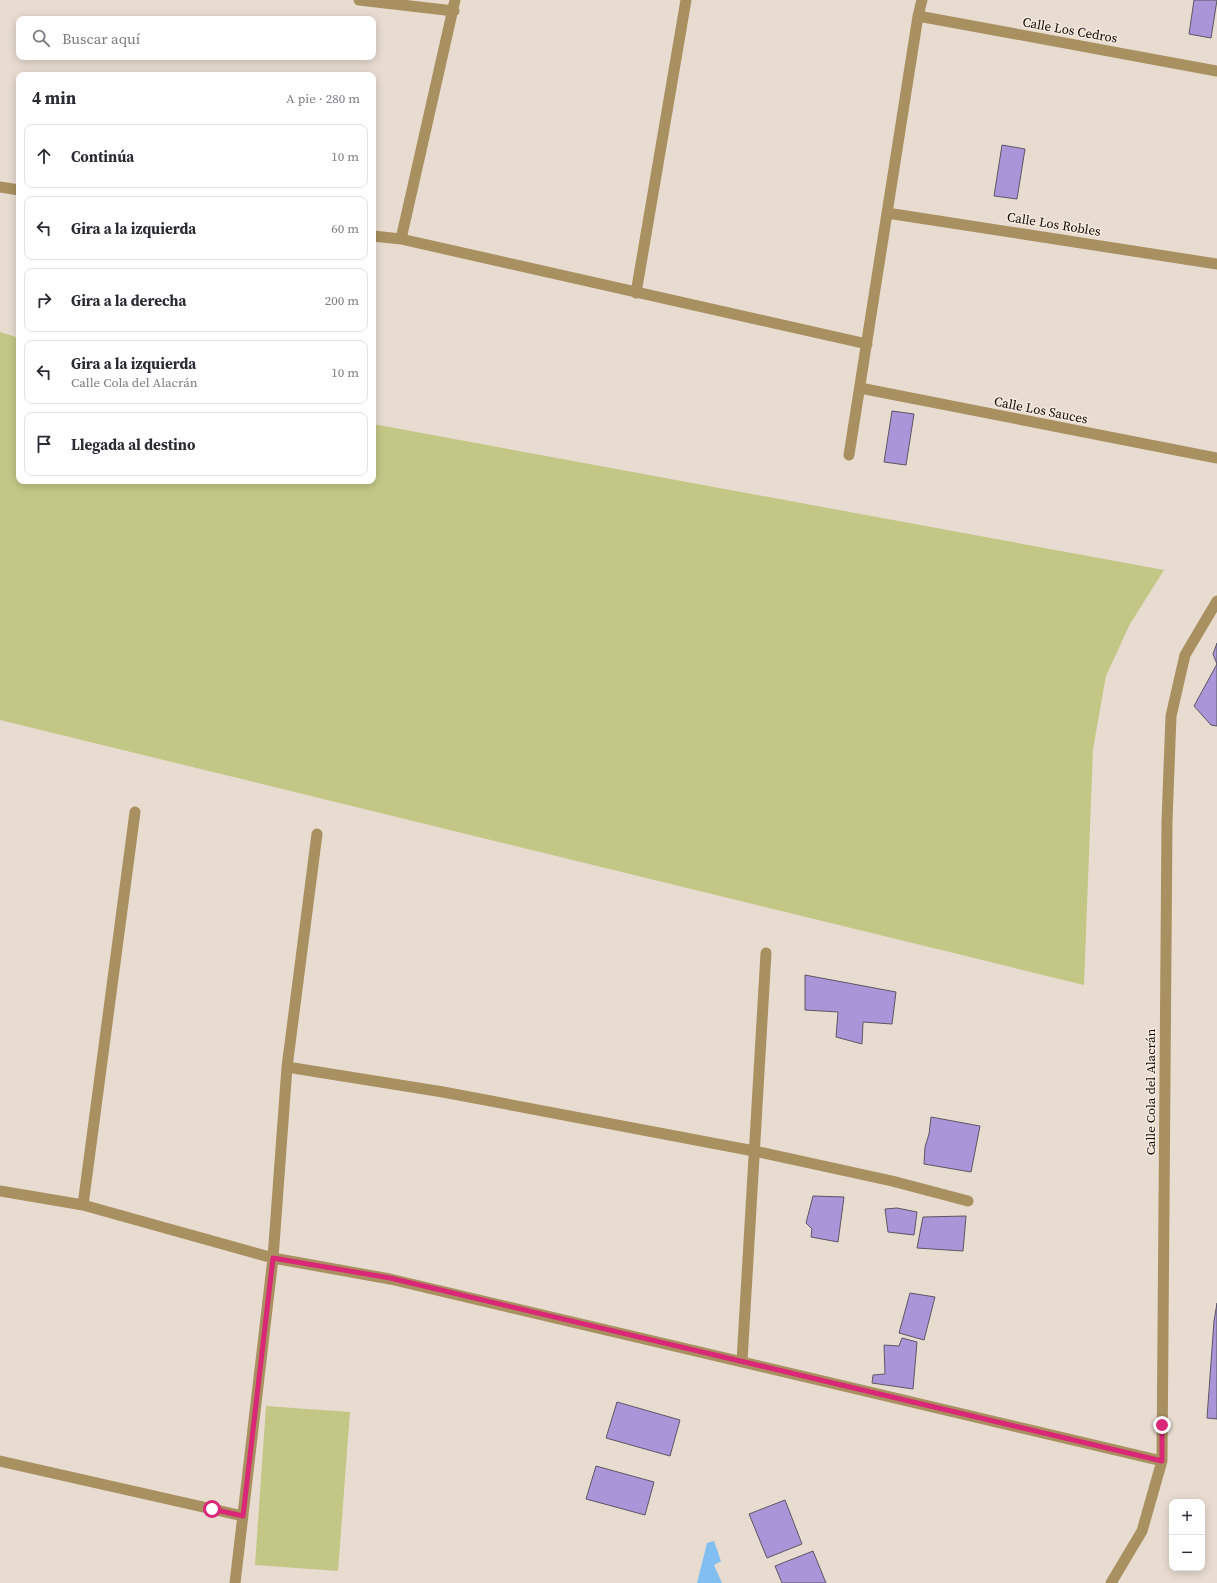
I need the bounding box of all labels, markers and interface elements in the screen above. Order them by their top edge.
street label: Calle Los Cedros [1021,13,1119,47]
search box [16,16,376,60]
icon: search [30,27,52,49]
text: Buscar aquí [62,28,140,49]
text: 4 min [32,86,76,110]
text: A pie · 280 m [286,90,360,107]
icon: ahead [33,145,55,167]
text: Continúa [71,146,134,167]
text: 10 m [331,148,359,165]
street label: Calle Los Robles [1006,208,1102,240]
icon: left [33,217,55,239]
text: Gira a la izquierda [71,218,196,239]
text: 60 m [331,220,359,237]
icon: right [33,289,55,311]
text: Gira a la derecha [71,290,186,311]
text: 200 m [325,292,359,309]
text: Gira a la izquierda [71,353,196,374]
icon: left [33,361,55,383]
text: 10 m [331,364,359,381]
text: Calle Cola del Alacrán [71,374,198,391]
street label: Calle Los Sauces [993,393,1090,427]
icon: arrive [33,433,55,455]
text: Llegada al destino [71,434,196,455]
street label: Calle Cola del Alacrán [1142,1029,1159,1155]
route end [1153,1416,1171,1434]
map controls [1169,1499,1205,1571]
button: + [1169,1499,1205,1535]
route start [203,1500,221,1518]
button: − [1169,1535,1205,1571]

